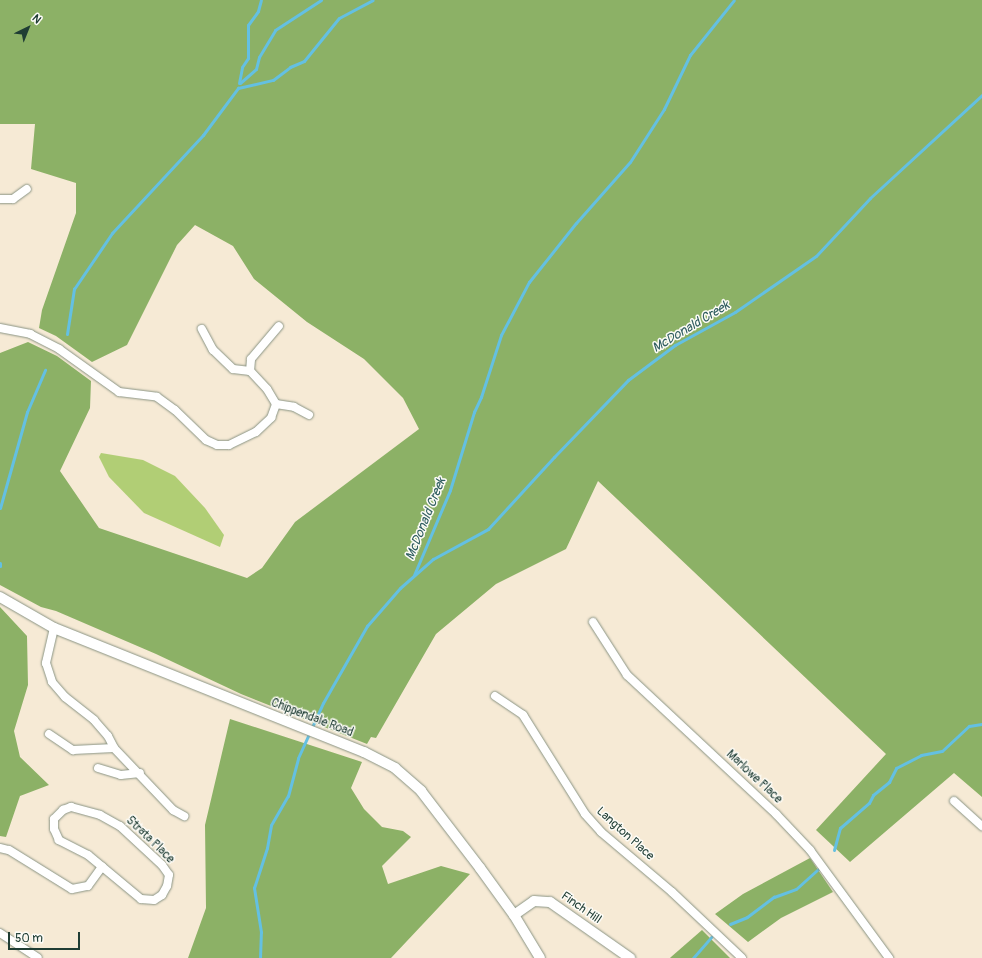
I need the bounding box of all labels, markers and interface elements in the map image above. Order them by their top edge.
north arrow [8,8,48,48]
text: N [29,12,44,26]
water label: McDonald Creek [650,298,732,356]
water label: McDonald Creek [402,476,450,562]
street label: Chippendale Road [269,696,355,740]
street label: Marlowe Place [723,747,785,807]
street label: Langton Place [593,804,657,864]
street label: Strata Place [123,813,177,867]
street label: Finch Hill [558,889,604,927]
scale bar [10,924,82,950]
text: 50 m [15,931,43,946]

